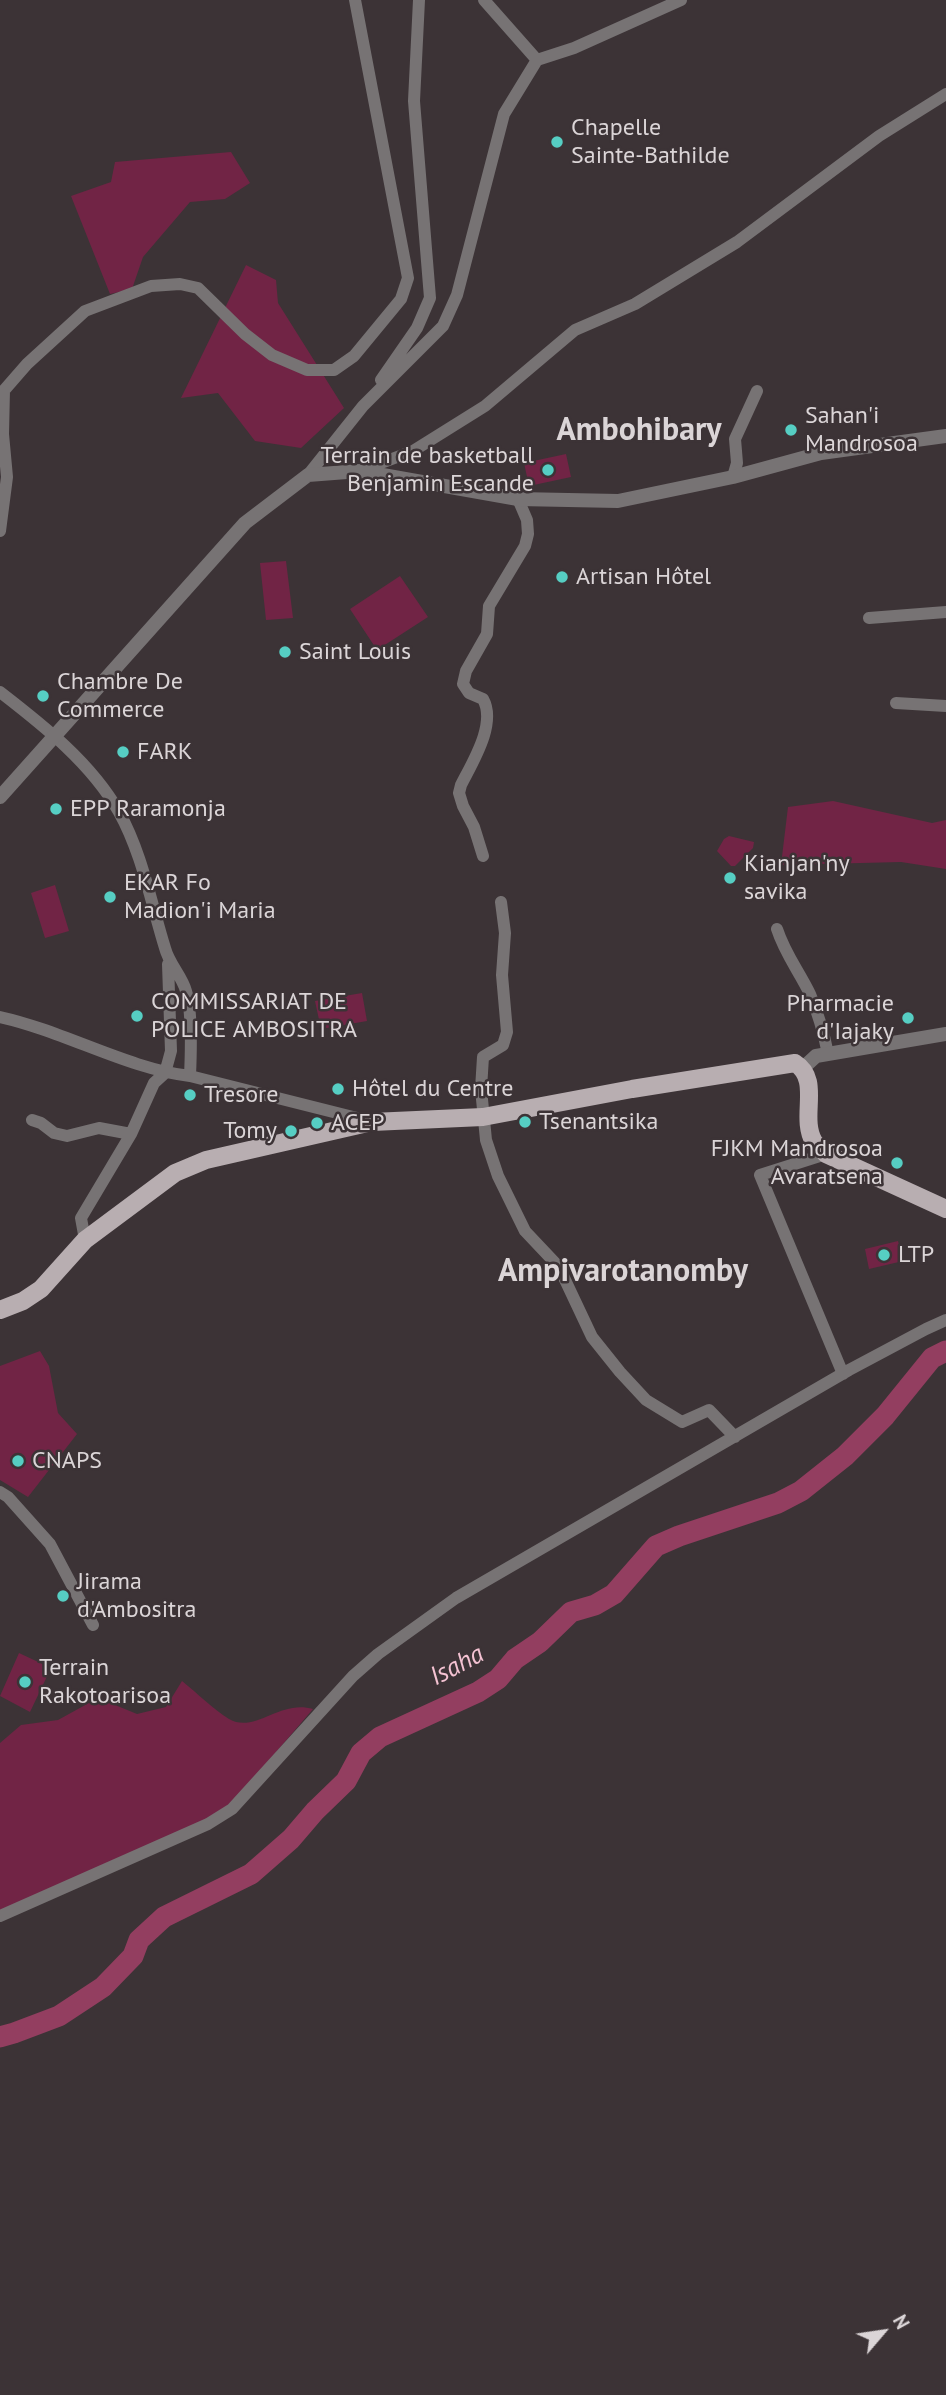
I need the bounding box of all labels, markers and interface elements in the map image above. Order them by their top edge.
place label: Chapelle Sainte-Bathilde [571,114,730,170]
marker: Chapelle Sainte-Bathilde [549,134,565,150]
place label: Sahan'i Mandrosoa [805,402,918,458]
district label: Ambohibary [556,412,722,450]
marker: Sahan'i Mandrosoa [783,422,799,438]
place label: Terrain de basketball Benjamin Escande [320,442,534,498]
marker: Terrain de basketball Benjamin Escande [540,462,556,478]
place label: Artisan Hôtel [576,563,711,591]
marker: Artisan Hôtel [554,569,570,585]
place label: Saint Louis [299,638,411,666]
marker: Saint Louis [277,644,293,660]
place label: Chambre De Commerce [57,668,183,724]
marker: Chambre De Commerce [35,688,51,704]
place label: FARK [137,738,192,766]
marker: FARK [115,744,131,760]
place label: EPP Raramonja [70,795,226,823]
marker: EPP Raramonja [48,801,64,817]
place label: Kianjan'ny savika [744,850,850,906]
place label: EKAR Fo Madion'i Maria [124,869,276,925]
marker: Kianjan'ny savika [722,870,738,886]
marker: EKAR Fo Madion'i Maria [102,889,118,905]
place label: COMMISSARIAT DE POLICE AMBOSITRA [151,988,357,1044]
place label: Pharmacie d'Iajaky [787,990,894,1046]
marker: COMMISSARIAT DE POLICE AMBOSITRA [129,1008,145,1024]
marker: Pharmacie d'Iajaky [900,1010,916,1026]
place label: Hôtel du Centre [352,1075,513,1103]
place label: Tresore [204,1081,278,1109]
marker: Hôtel du Centre [330,1081,346,1097]
marker: Tresore [182,1087,198,1103]
place label: Tsenantsika [539,1108,658,1136]
place label: ACEP [331,1109,384,1137]
marker: Tsenantsika [517,1114,533,1130]
marker: ACEP [309,1115,325,1131]
place label: Tomy [223,1117,277,1145]
marker: Tomy [283,1123,299,1139]
place label: FJKM Mandrosoa Avaratsena [711,1135,883,1191]
marker: FJKM Mandrosoa Avaratsena [889,1155,905,1171]
place label: LTP [898,1241,934,1269]
marker: LTP [876,1247,892,1263]
district label: Ampivarotanomby [498,1253,748,1291]
place label: CNAPS [32,1447,102,1475]
marker: CNAPS [10,1453,26,1469]
place label: Jirama d'Ambositra [77,1568,196,1624]
marker: Jirama d'Ambositra [55,1588,71,1604]
water label: Isaha [425,1639,489,1693]
place label: Terrain Rakotoarisoa [39,1654,171,1710]
marker: Terrain Rakotoarisoa [17,1674,33,1690]
north arrow [848,2297,918,2367]
text: N [888,2311,915,2333]

